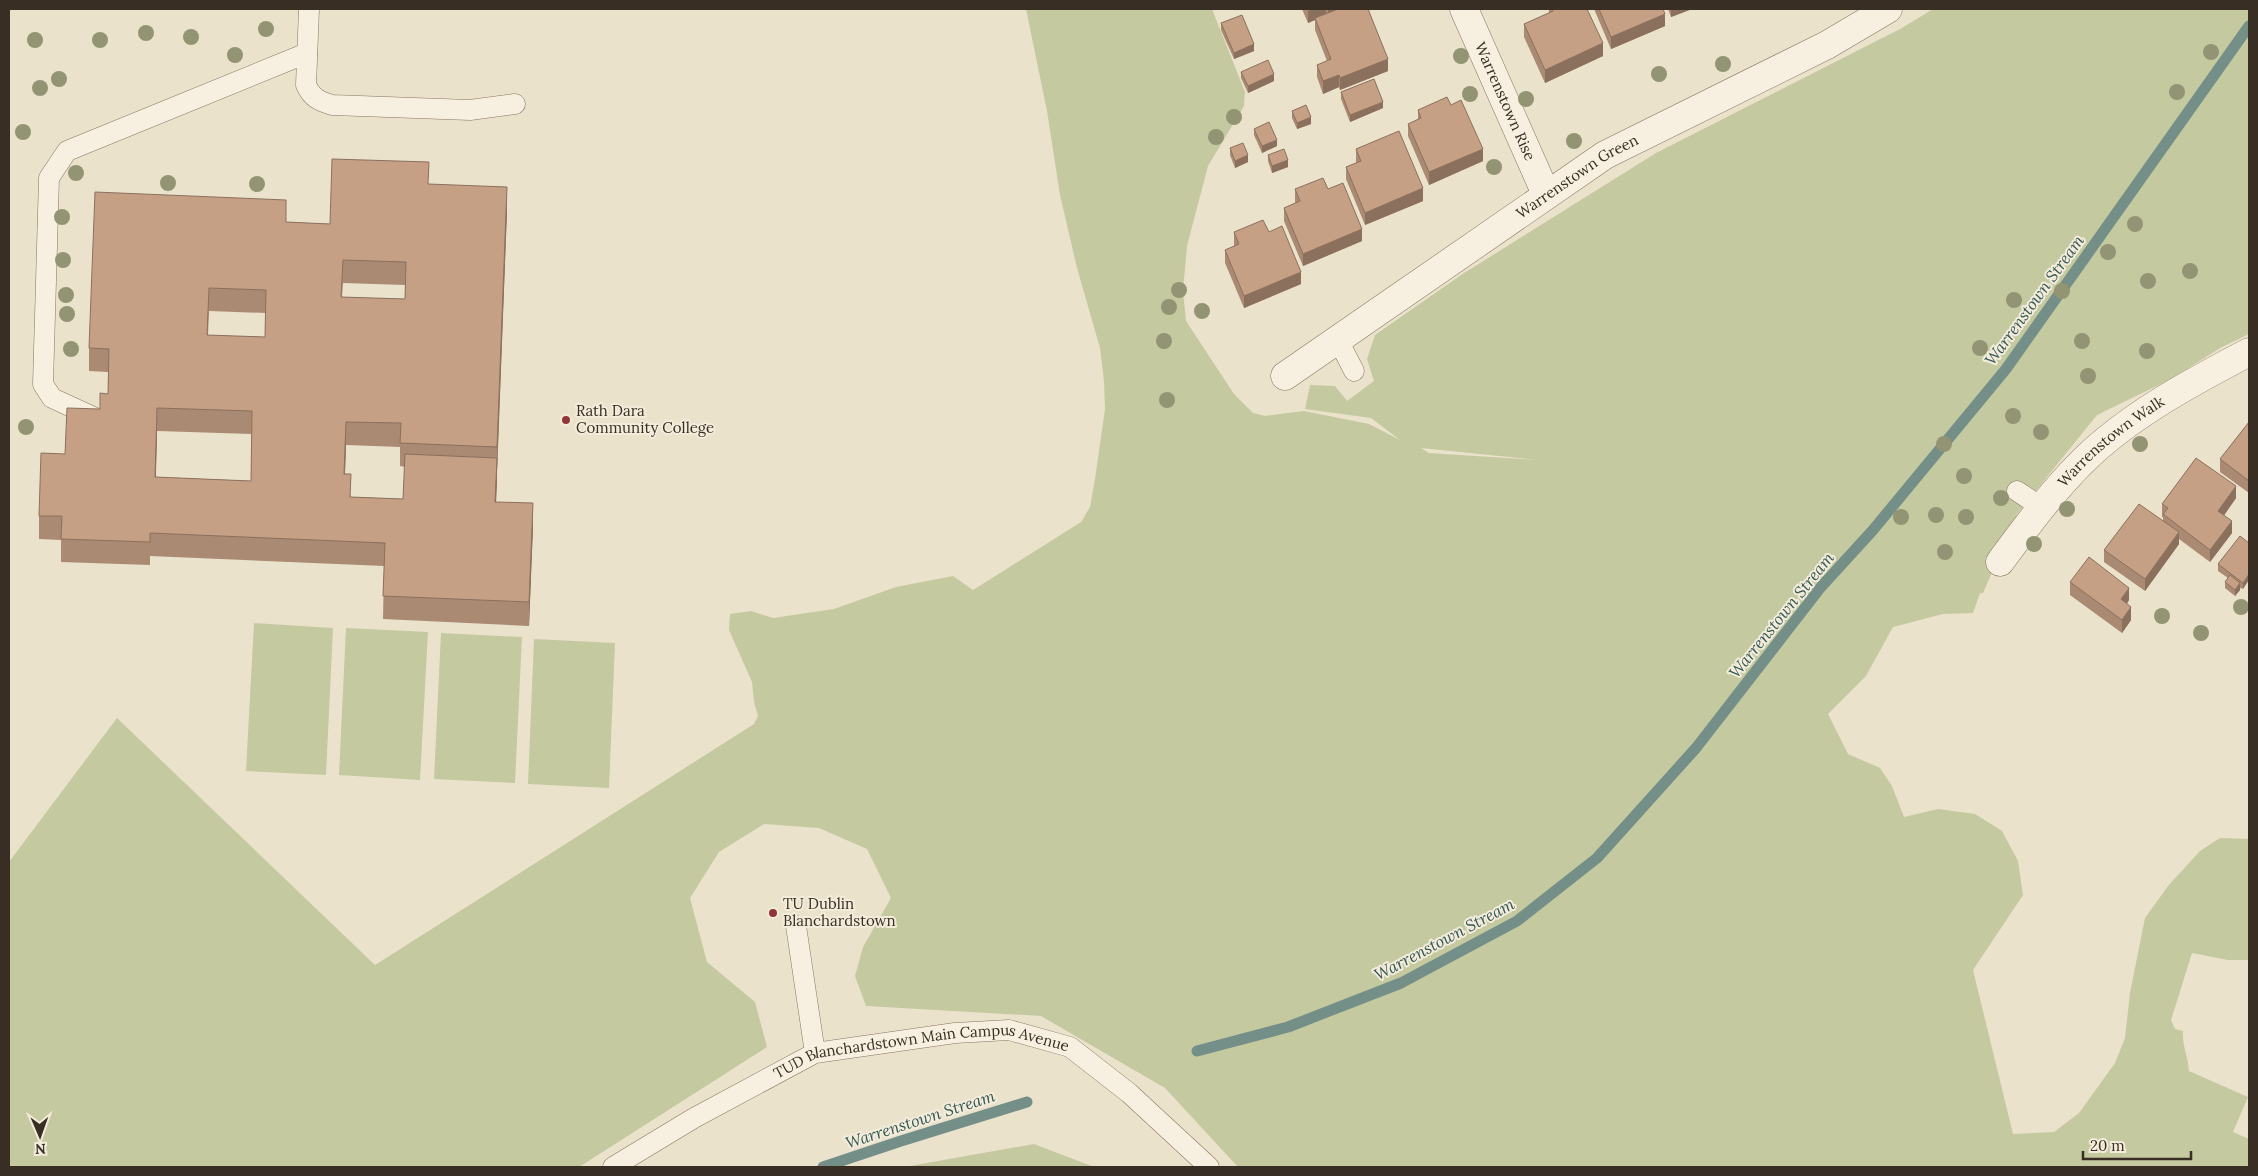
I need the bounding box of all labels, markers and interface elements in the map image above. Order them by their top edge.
street label: Warrenstown Rise [1471,39,1540,163]
street label: Warrenstown Green [1512,130,1641,223]
water label: Warrenstown Stream [1980,231,2088,369]
street label: Warrenstown Walk [2053,392,2168,491]
place label: Rath Dara Community College [576,401,714,437]
marker: Rath Dara Community College [560,414,572,426]
water label: Warrenstown Stream [1724,548,1838,682]
place label: TU Dublin Blanchardstown [783,894,896,930]
water label: Warrenstown Stream [1371,894,1517,984]
marker: TU Dublin Blanchardstown [767,907,779,919]
street label: TUD Blanchardstown Main Campus Avenue [770,1020,1071,1082]
water label: Warrenstown Stream [843,1085,997,1153]
north arrow [15,1111,65,1161]
scale bar [2083,1128,2190,1160]
text: 20 m [2090,1136,2125,1155]
text: N [35,1140,46,1158]

